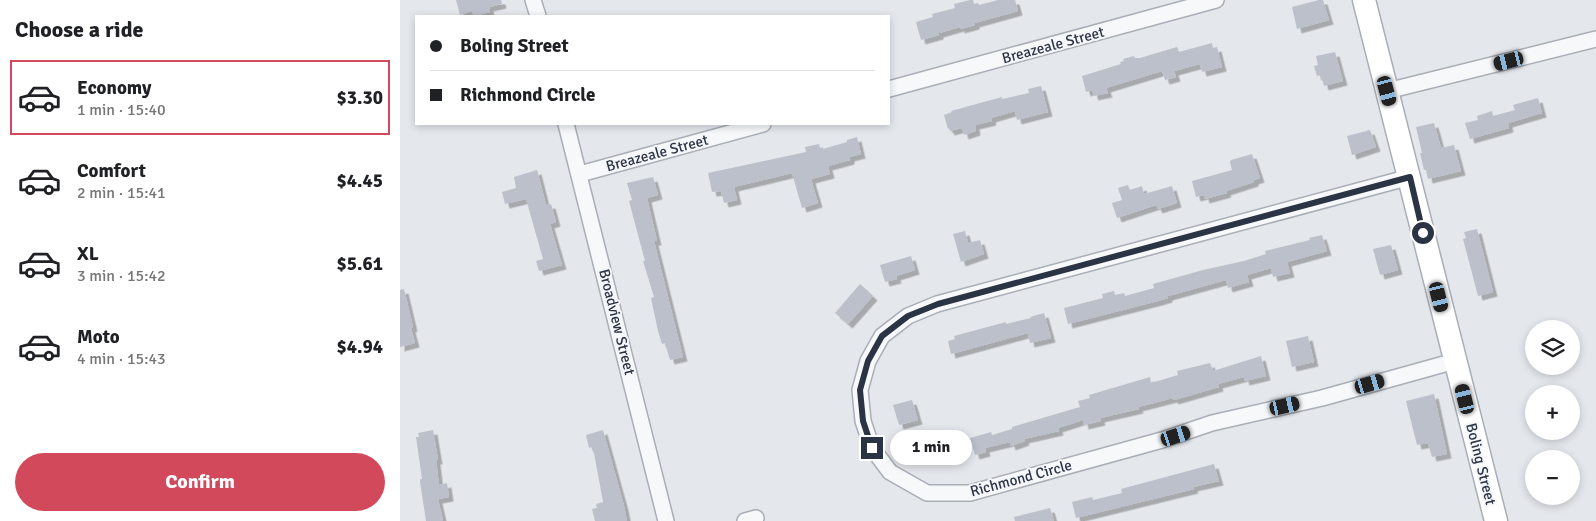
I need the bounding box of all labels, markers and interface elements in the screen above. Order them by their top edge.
text: Choose a ride [15,16,143,43]
street label: Breazeale Street [1000,23,1106,67]
text: Boling Street [460,34,569,58]
car [1492,50,1525,72]
icon: car [17,75,62,120]
car [1375,75,1398,107]
text: Economy [77,76,151,100]
text: Richmond Circle [460,83,595,107]
text: $3.30 [337,86,383,110]
text: 1 min · 15:40 [77,100,166,120]
street label: Breazeale Street [604,131,710,175]
icon: car [17,158,62,203]
text: Comfort [77,159,146,183]
text: $4.45 [337,169,383,193]
text: 2 min · 15:41 [77,183,166,203]
route start [1412,222,1434,244]
icon: car [17,241,62,286]
text: XL [77,242,99,266]
text: $5.61 [337,252,383,276]
text: 3 min · 15:42 [77,266,166,286]
street label: Broadview Street [595,267,639,377]
car [1428,281,1449,313]
map controls [1525,320,1580,505]
button: layers [1525,320,1580,375]
icon: car [17,324,62,369]
text: Moto [77,325,120,349]
text: $4.94 [337,335,383,359]
text: 4 min · 15:43 [77,349,166,369]
car [1353,373,1386,395]
car [1454,383,1475,415]
button: + [1525,385,1580,440]
car [1268,395,1301,417]
street label: Boling Street [1462,421,1500,507]
car [1159,424,1192,448]
callout: 1 min [890,430,972,466]
route end [861,437,883,459]
text: 1 min [912,437,950,457]
button: − [1525,450,1580,505]
button: Confirm [15,453,385,511]
street label: Richmond Circle [968,456,1074,500]

